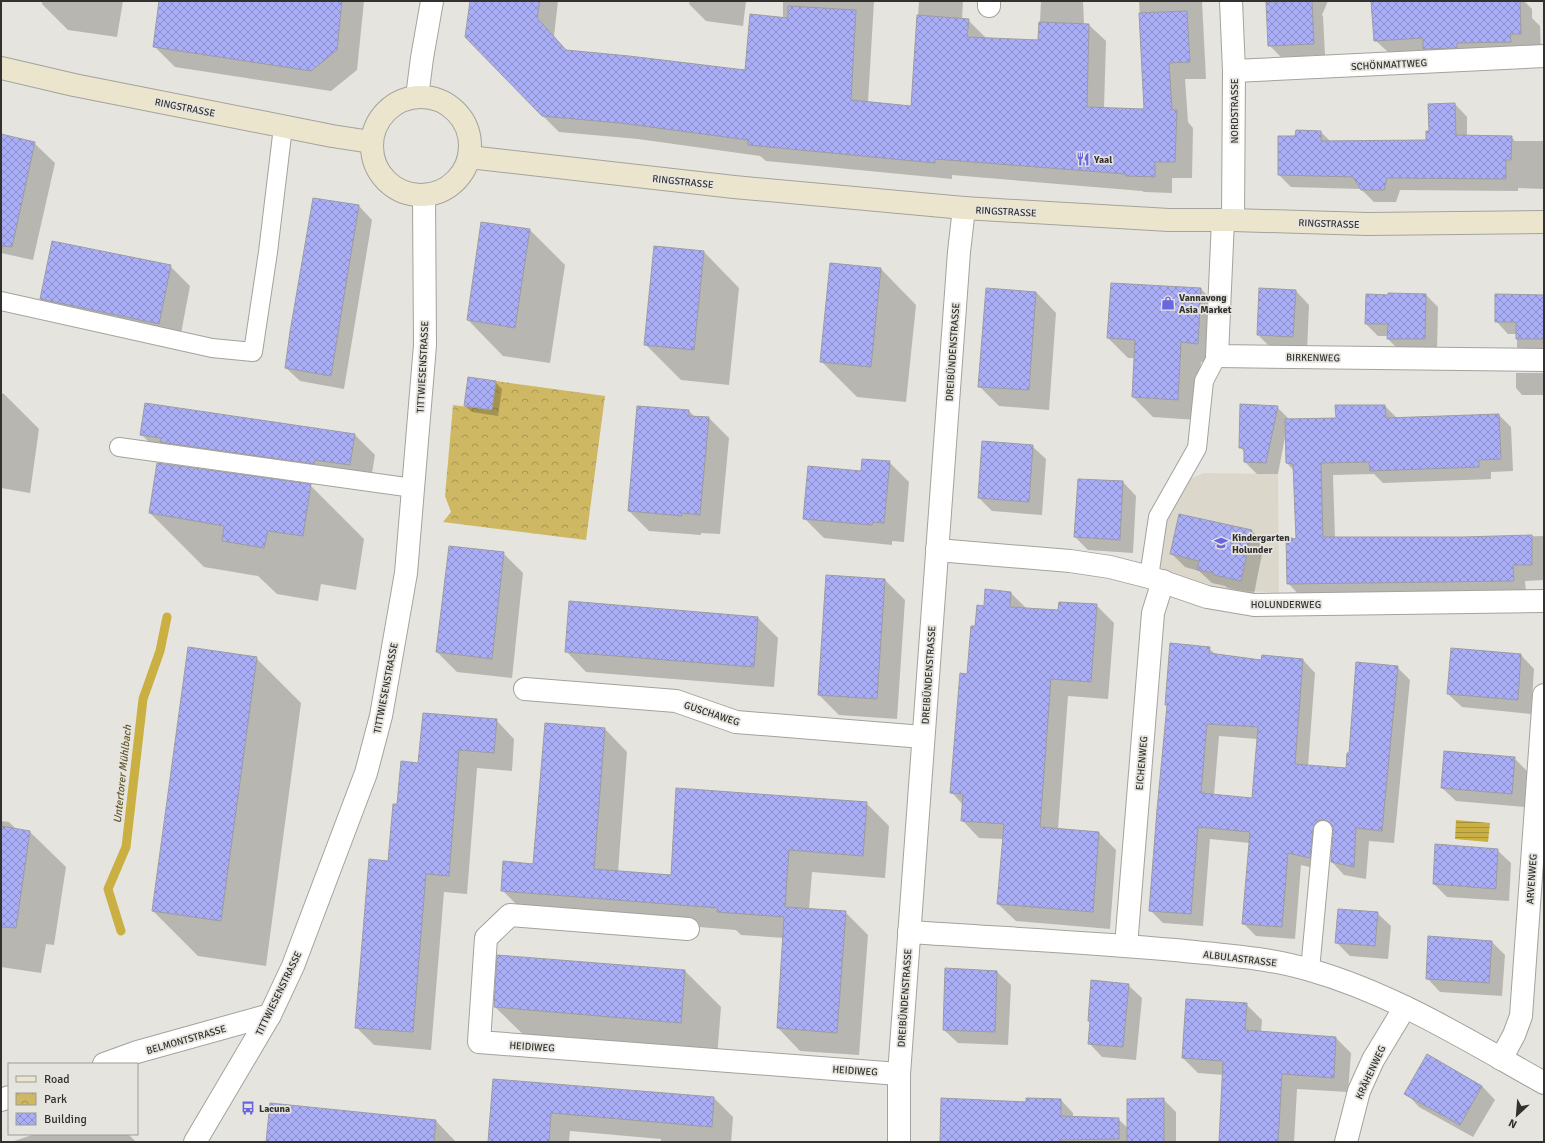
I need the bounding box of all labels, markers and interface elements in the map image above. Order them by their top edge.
street label: SCHÖNMATTWEG [1351,57,1427,73]
street label: NORDSTRASSE [1229,78,1241,143]
street label: RINGSTRASSE [154,96,216,120]
restaurant icon: Yaal [1075,151,1091,167]
place label: Yaal [1093,154,1112,166]
street label: RINGSTRASSE [652,173,714,191]
street label: RINGSTRASSE [975,204,1037,220]
street label: RINGSTRASSE [1298,217,1360,231]
place label: Vannavong Asia Market [1179,292,1232,316]
shop icon: Vannavong Asia Market [1160,295,1176,311]
street label: DREIBÜNDENSTRASSE [944,302,962,402]
street label: TITTWIESENSTRASSE [415,320,431,413]
street label: BIRKENWEG [1286,352,1340,364]
place label: Kindergarten Holunder [1232,532,1290,556]
school or university icon: Kindergarten Holunder [1213,535,1229,551]
street label: HOLUNDERWEG [1251,599,1321,611]
street label: DREIBÜNDENSTRASSE [920,625,938,725]
street label: TITTWIESENSTRASSE [371,641,401,735]
street label: GUSCHAWEG [682,699,741,729]
water label: Untertorer Mühlbach [111,723,134,824]
street label: EICHENWEG [1134,735,1150,791]
street label: ARVENWEG [1524,853,1540,905]
street label: DREIBÜNDENSTRASSE [896,948,914,1048]
street label: TITTWIESENSTRASSE [253,949,305,1038]
street label: ALBULASTRASSE [1202,949,1278,970]
street label: BELMONTSTRASSE [145,1023,228,1057]
street label: HEIDIWEG [509,1039,555,1055]
street label: KRÄHENWEG [1353,1044,1389,1101]
legend [8,1063,138,1135]
street label: HEIDIWEG [832,1063,878,1079]
text: Road [44,1072,70,1087]
text: Park [44,1092,67,1107]
north arrow [1497,1095,1537,1135]
bus stop icon: Lacuna [240,1100,256,1116]
place label: Lacuna [259,1103,290,1115]
text: Building [44,1112,87,1127]
text: N [1507,1116,1519,1131]

